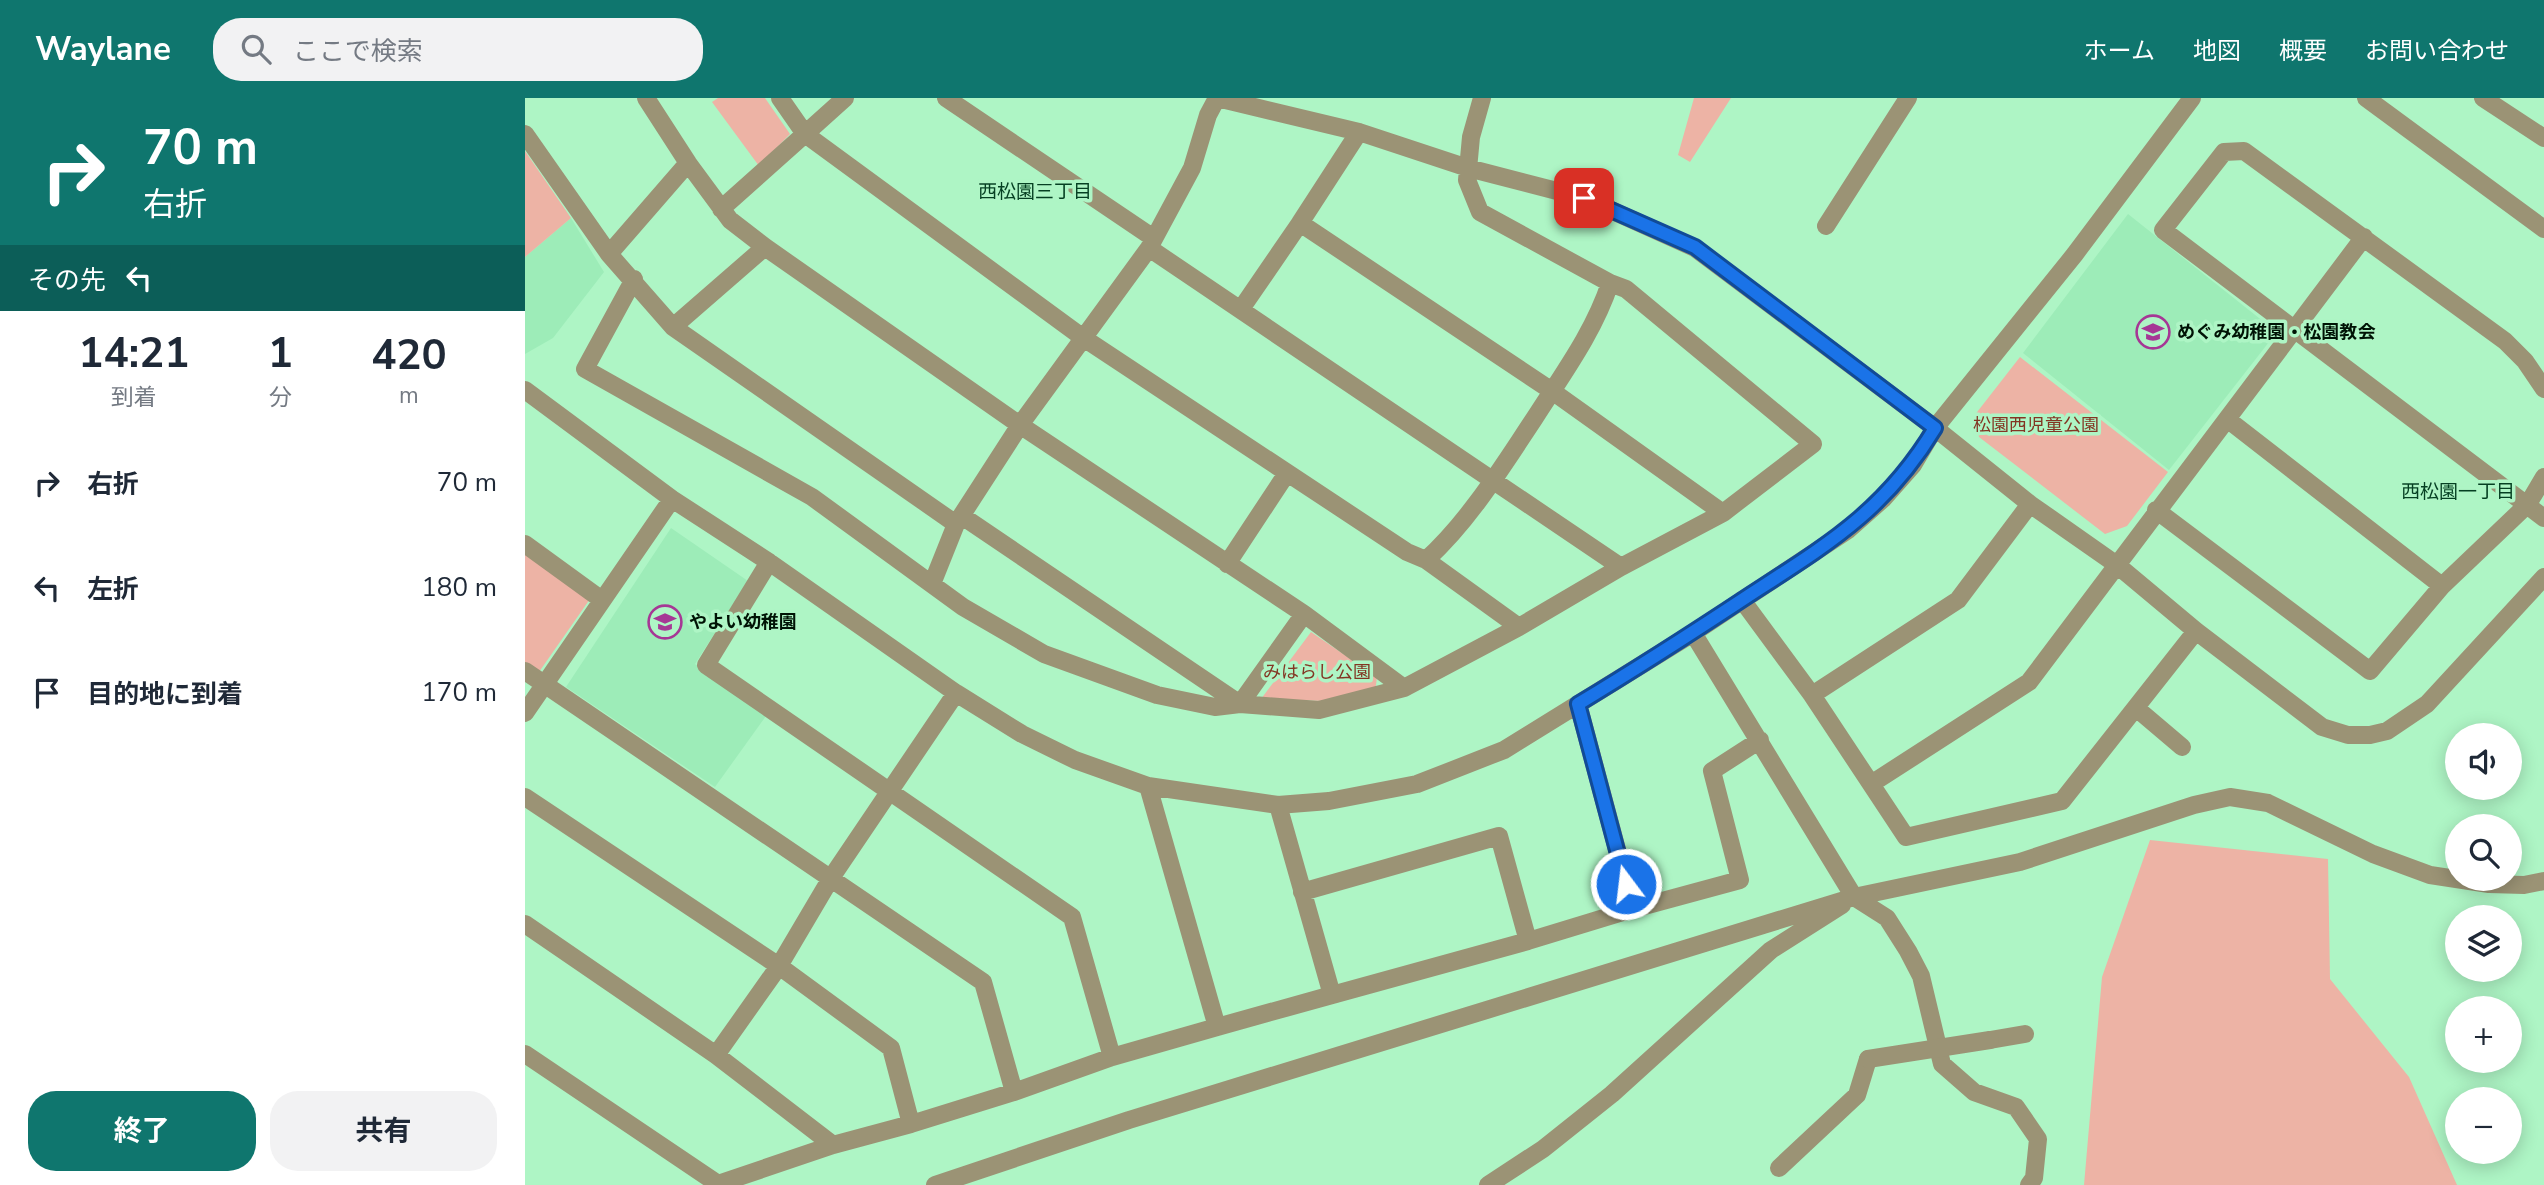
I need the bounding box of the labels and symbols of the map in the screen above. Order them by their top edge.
pin [1554,168,1614,228]
district label: 西松園三丁目 [978,179,1092,205]
school or university icon: めぐみ幼稚園・松園教会 [2134,313,2172,351]
place label: めぐみ幼稚園・松園教会 [2177,320,2376,344]
park label: 松園西児童公園 [1973,413,2099,437]
district label: 西松園一丁目 [2401,479,2515,505]
school or university icon: やよい幼稚園 [646,603,684,641]
place label: やよい幼稚園 [689,610,797,634]
park label: みはらし公園 [1263,660,1371,684]
position arrow [1589,847,1663,921]

